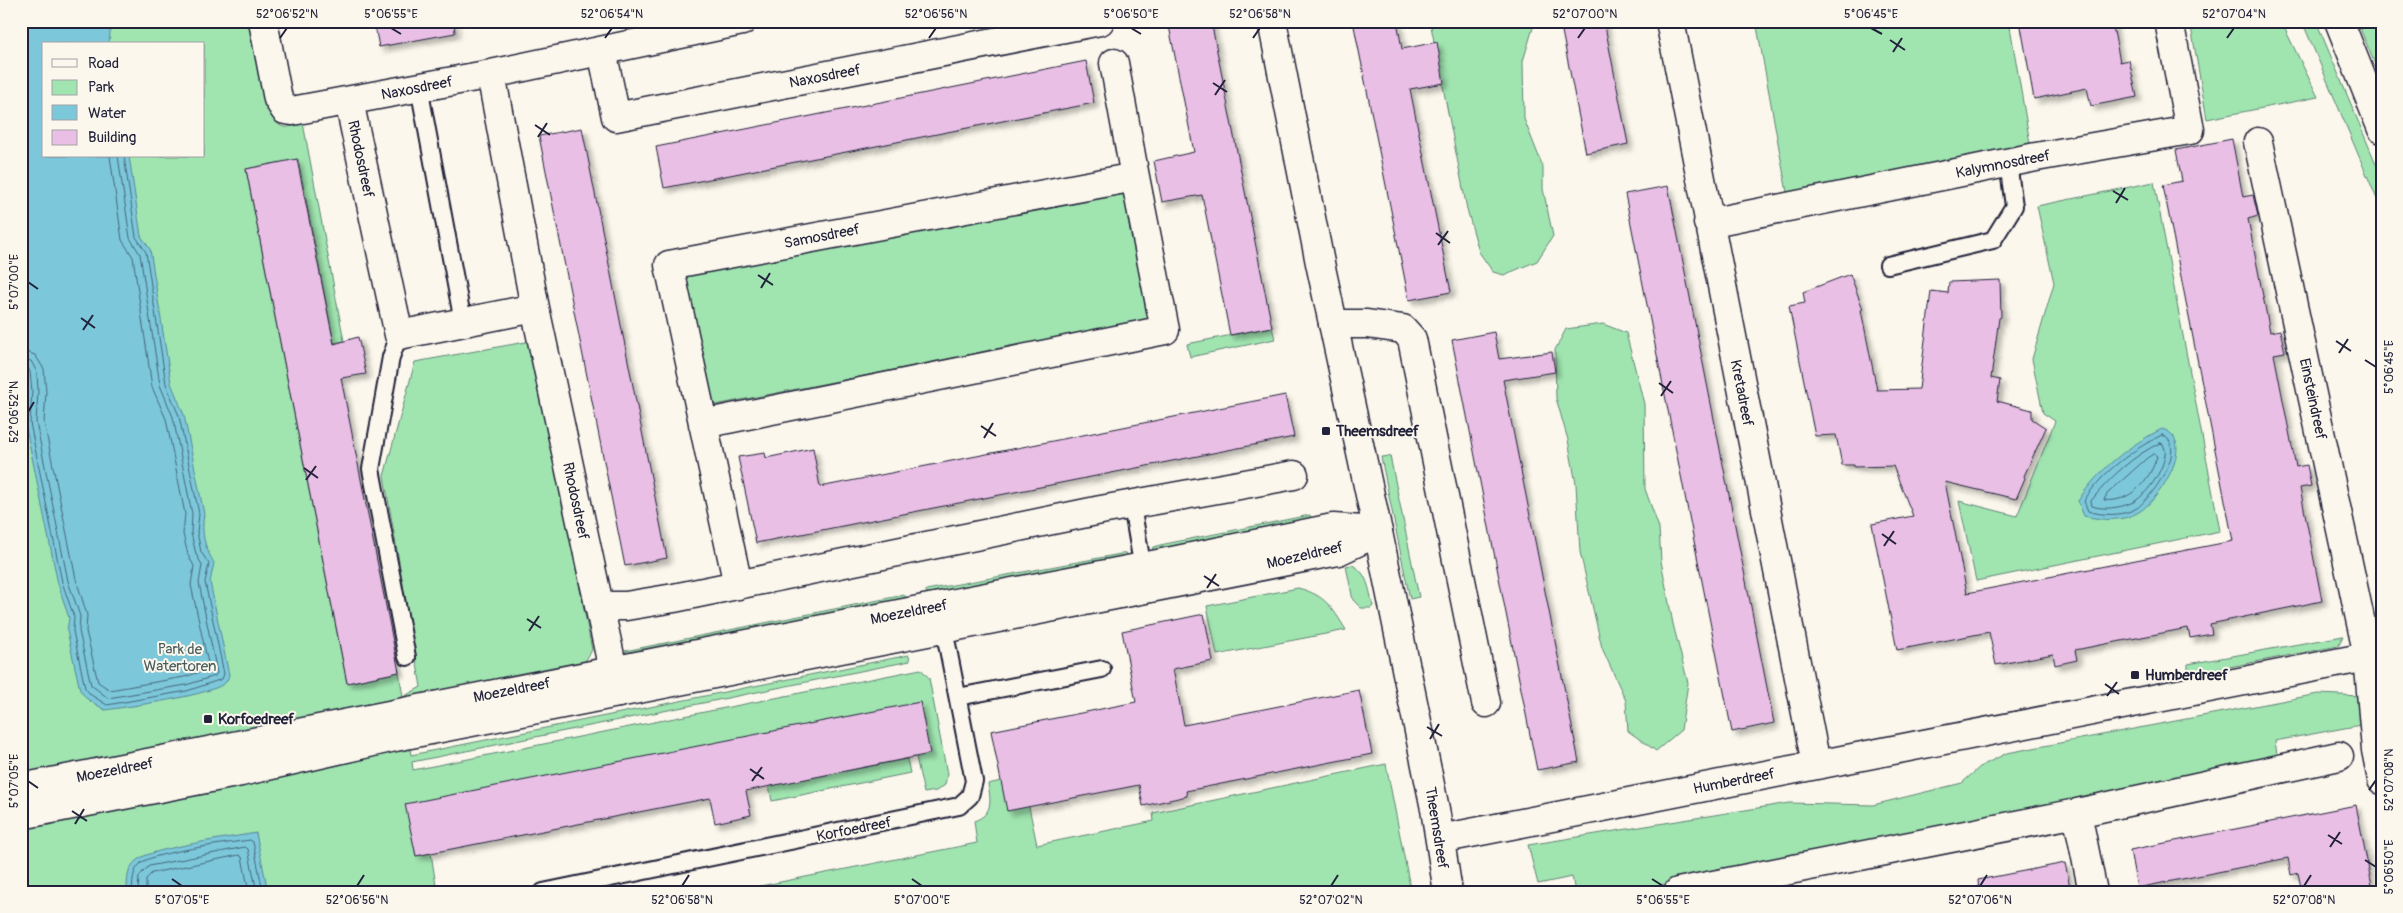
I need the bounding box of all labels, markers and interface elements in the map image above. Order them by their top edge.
text: 52°06'52"N [256,7,318,22]
text: 5°06'55"E [364,7,418,22]
text: 52°06'54"N [581,7,643,22]
text: 52°06'56"N [905,7,967,22]
text: 5°06'50"E [1103,7,1159,22]
text: 52°06'58"N [1229,7,1291,22]
text: 52°07'00"N [1553,7,1617,22]
text: 5°06'45"E [1844,7,1898,22]
text: 52°07'04"N [2202,7,2266,22]
legend [42,42,205,158]
text: Road [88,54,119,73]
street label: Naxosdreef [788,60,863,93]
street label: Naxosdreef [380,72,455,105]
text: Park [88,78,115,97]
text: Water [88,104,127,123]
street label: Rhodosdreef [343,119,378,200]
text: Building [88,128,136,147]
street label: Kalymnosdreef [1954,146,2052,183]
street label: Samosdreef [782,220,862,253]
text: 5°07'00"E [7,254,22,310]
text: 5°06'45"E [2382,340,2397,394]
street label: Einsteindreef [2295,357,2330,442]
street label: Kretadreef [1726,358,1757,428]
text: 52°06'52"N [7,381,22,443]
place label: Theemsdreef [1335,422,1420,441]
marker: Theemsdreef [1320,425,1332,437]
street label: Rhodosdreef [558,461,593,542]
street label: Moezeldreef [1265,537,1345,574]
street label: Moezeldreef [869,596,949,629]
park label: Park de Watertoren [144,640,216,676]
place label: Humberdreef [2145,666,2229,685]
marker: Humberdreef [2129,669,2141,681]
street label: Moezeldreef [472,674,552,707]
place label: Korfoedreef [218,710,295,729]
marker: Korfoedreef [202,713,214,725]
text: 52°07'08"N [2382,749,2397,811]
text: 5°07'05"E [7,754,22,808]
street label: Moezeldreef [75,754,155,787]
street label: Humberdreef [1692,764,1777,799]
street label: Theemsdreef [1421,786,1452,871]
street label: Korfoedreef [815,813,893,846]
text: 5°06'50"E [2382,839,2397,895]
text: 5°07'05"E [155,893,209,908]
text: 52°06'56"N [326,893,388,908]
text: 52°06'58"N [651,893,713,908]
text: 5°07'00"E [894,893,950,908]
text: 52°07'02"N [1299,893,1363,908]
text: 5°06'55"E [1636,893,1690,908]
text: 52°07'06"N [1948,893,2012,908]
text: 52°07'08"N [2273,893,2335,908]

